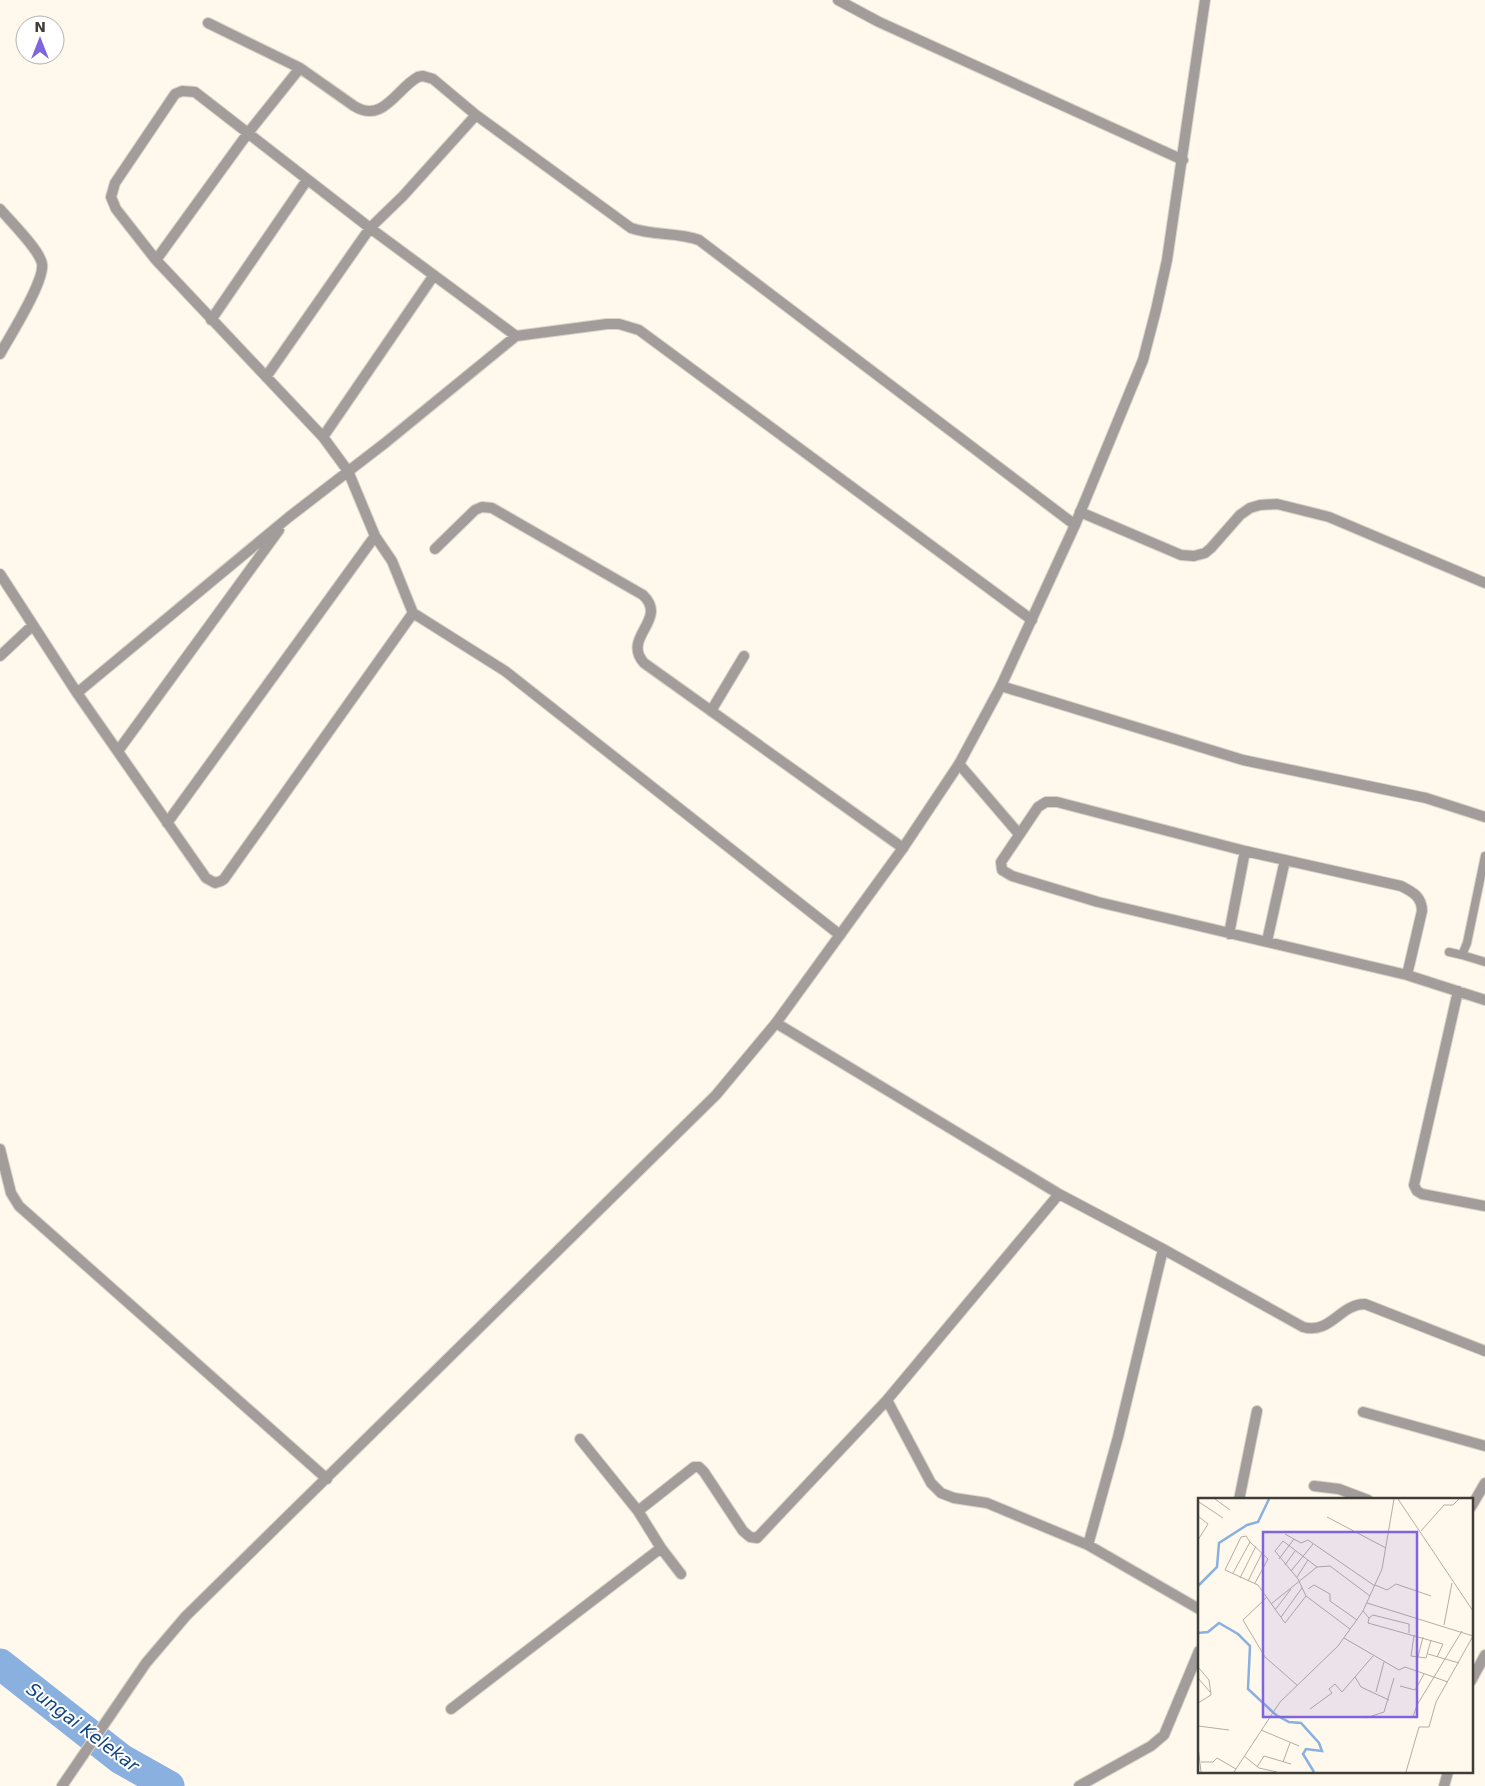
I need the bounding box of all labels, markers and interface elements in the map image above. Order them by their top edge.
north arrow [15,15,65,65]
text: N [34,19,46,35]
inset map [1198,1498,1472,1774]
water label: Sungai Kelekar [23,1678,144,1777]

